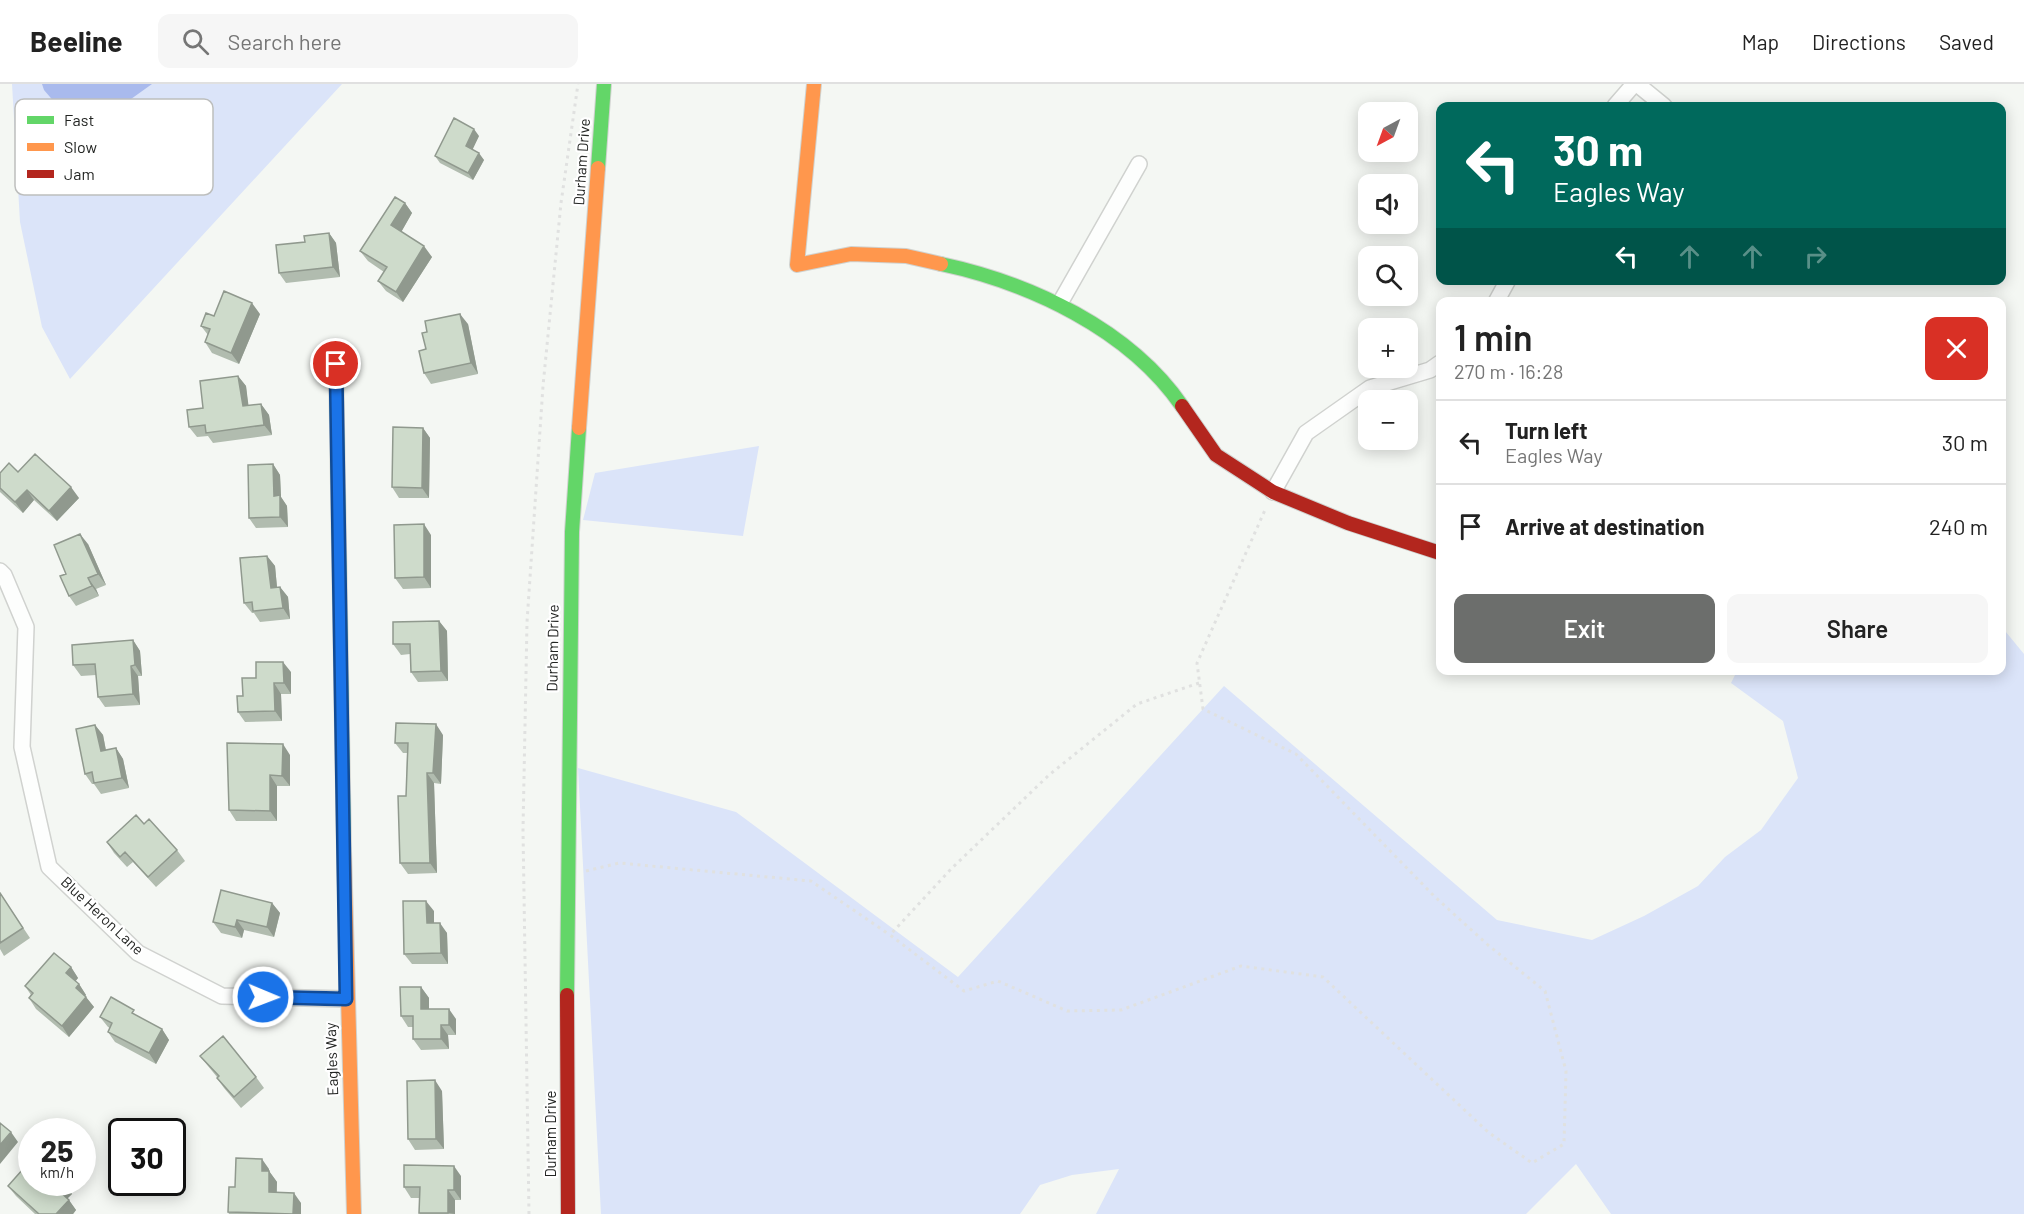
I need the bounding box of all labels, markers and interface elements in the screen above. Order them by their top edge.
search box [158,14,578,68]
text: Beeline [30,24,122,58]
icon: search [179,25,212,58]
text: Search here [227,28,342,54]
text: Map [1742,29,1779,54]
text: Directions [1812,29,1906,54]
text: Saved [1939,29,1994,54]
legend [15,99,213,195]
north arrow [1358,102,1418,162]
map controls [1358,102,1418,450]
text: Fast [64,110,94,129]
street label: Durham Drive [569,118,593,206]
text: 30 m [1553,124,1643,174]
icon: left [1454,126,1532,204]
text: Slow [64,137,97,156]
text: Jam [64,164,95,183]
button: sound [1358,174,1418,234]
text: Eagles Way [1553,175,1685,207]
icon: left [1610,240,1643,273]
icon: ahead [1673,240,1706,273]
icon: ahead [1736,240,1769,273]
icon: right [1799,240,1832,273]
button: search [1358,246,1418,306]
text: 1 min [1454,315,1533,358]
button: close [1925,317,1988,380]
button: + [1358,318,1418,378]
pin [310,338,361,389]
icon: arrive [319,347,352,380]
text: 270 m · 16:28 [1454,359,1563,383]
button: − [1358,390,1418,450]
text: Turn left [1505,417,1588,443]
icon: left [1454,426,1487,459]
text: 30 m [1942,429,1988,455]
text: Eagles Way [1505,443,1603,467]
icon: arrive [1454,510,1487,543]
text: Arrive at destination [1505,513,1704,539]
text: 240 m [1929,513,1988,539]
button: Exit [1454,594,1715,663]
button: Share [1727,594,1988,663]
street label: Durham Drive [542,604,562,692]
street label: Blue Heron Lane [58,872,148,958]
position arrow [231,965,295,1029]
street label: Eagles Way [321,1022,341,1096]
street label: Durham Drive [541,1090,559,1178]
speed limit sign: 30 [108,1118,186,1196]
text: 25 [41,1132,73,1168]
text: km/h [40,1163,74,1181]

